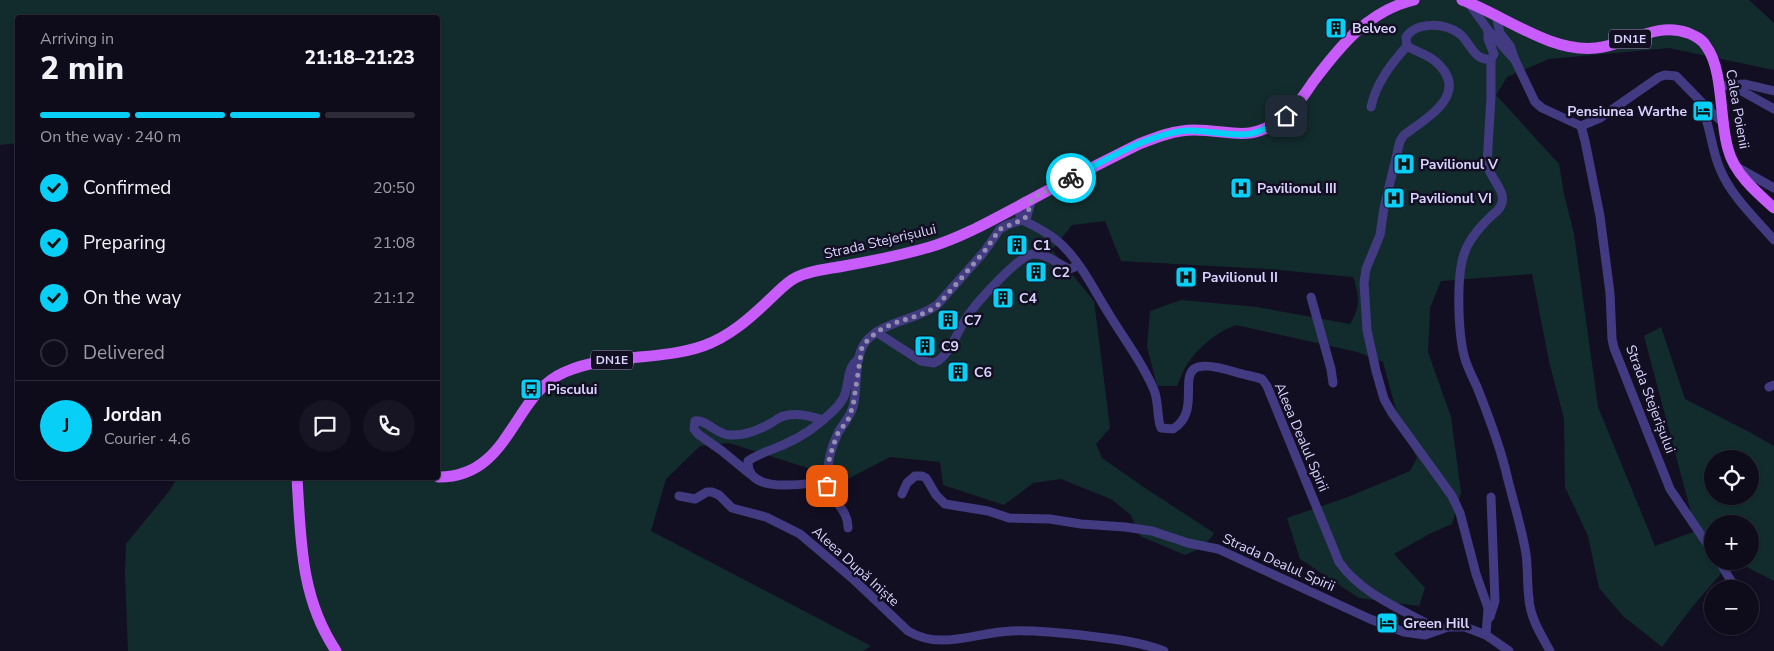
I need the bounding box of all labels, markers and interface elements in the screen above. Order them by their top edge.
building icon: Belveo [1324,16,1348,40]
place label: Belveo [1352,19,1396,38]
text: Arriving in [40,28,114,50]
road number: DN1E [1609,30,1651,48]
text: 21:18–21:23 [304,45,415,71]
text: 2 min [40,47,124,90]
street label: Calea Poienii [1721,68,1754,150]
pin [1265,95,1307,137]
hotel icon: Pensiunea Warthe [1691,99,1715,123]
icon: home [1272,102,1300,130]
place label: Pensiunea Warthe [1567,102,1687,121]
text: On the way · 240 m [40,126,181,148]
hospital icon: Pavilionul V [1392,152,1416,176]
courier [1046,153,1096,203]
place label: Pavilionul V [1420,155,1499,174]
icon: bike [1057,164,1085,192]
icon: check [40,174,68,202]
text: Confirmed [83,175,171,201]
hospital icon: Pavilionul III [1229,176,1253,200]
text: 20:50 [373,177,415,199]
place label: Pavilionul III [1257,179,1337,198]
hospital icon: Pavilionul VI [1382,186,1406,210]
place label: Pavilionul VI [1410,189,1492,208]
street label: Strada Stejerișului [822,219,938,264]
icon: check [40,229,68,257]
text: Preparing [83,230,166,256]
text: 21:08 [373,232,415,254]
building icon: C1 [1005,233,1029,257]
place label: C1 [1033,236,1051,255]
building icon: C2 [1024,260,1048,284]
place label: C2 [1052,263,1070,282]
hospital icon: Pavilionul II [1174,265,1198,289]
place label: Pavilionul II [1202,268,1278,287]
icon: check [40,284,68,312]
text: On the way [83,285,181,311]
building icon: C4 [991,286,1015,310]
text: 21:12 [373,287,415,309]
place label: C4 [1019,289,1038,308]
building icon: C7 [936,308,960,332]
place label: C7 [964,311,982,330]
building icon: C9 [913,334,937,358]
place label: C9 [941,337,959,356]
text: Delivered [83,340,165,366]
street label: Strada Stejerișului [1621,342,1680,456]
road number: DN1E [591,350,633,370]
building icon: C6 [946,360,970,384]
place label: C6 [974,363,992,382]
bus stop icon: Piscului [519,377,543,401]
place label: Piscului [547,380,597,399]
street label: Aleea Dealul Spirii [1270,380,1333,495]
button: chat [299,400,351,452]
button: phone [363,400,415,452]
text: Jordan [104,402,162,428]
text: J [63,413,69,439]
text: Courier · 4.6 [104,428,190,450]
map controls [1704,450,1759,635]
button: locate [1704,450,1759,505]
pin [806,465,848,507]
icon: bag [813,472,841,500]
button: + [1704,515,1759,570]
street label: Aleea După Iniște [808,522,903,611]
street label: Strada Dealul Spirii [1219,529,1338,596]
button: − [1704,580,1759,635]
hotel icon: Green Hill [1375,611,1399,635]
place label: Green Hill [1403,614,1470,633]

